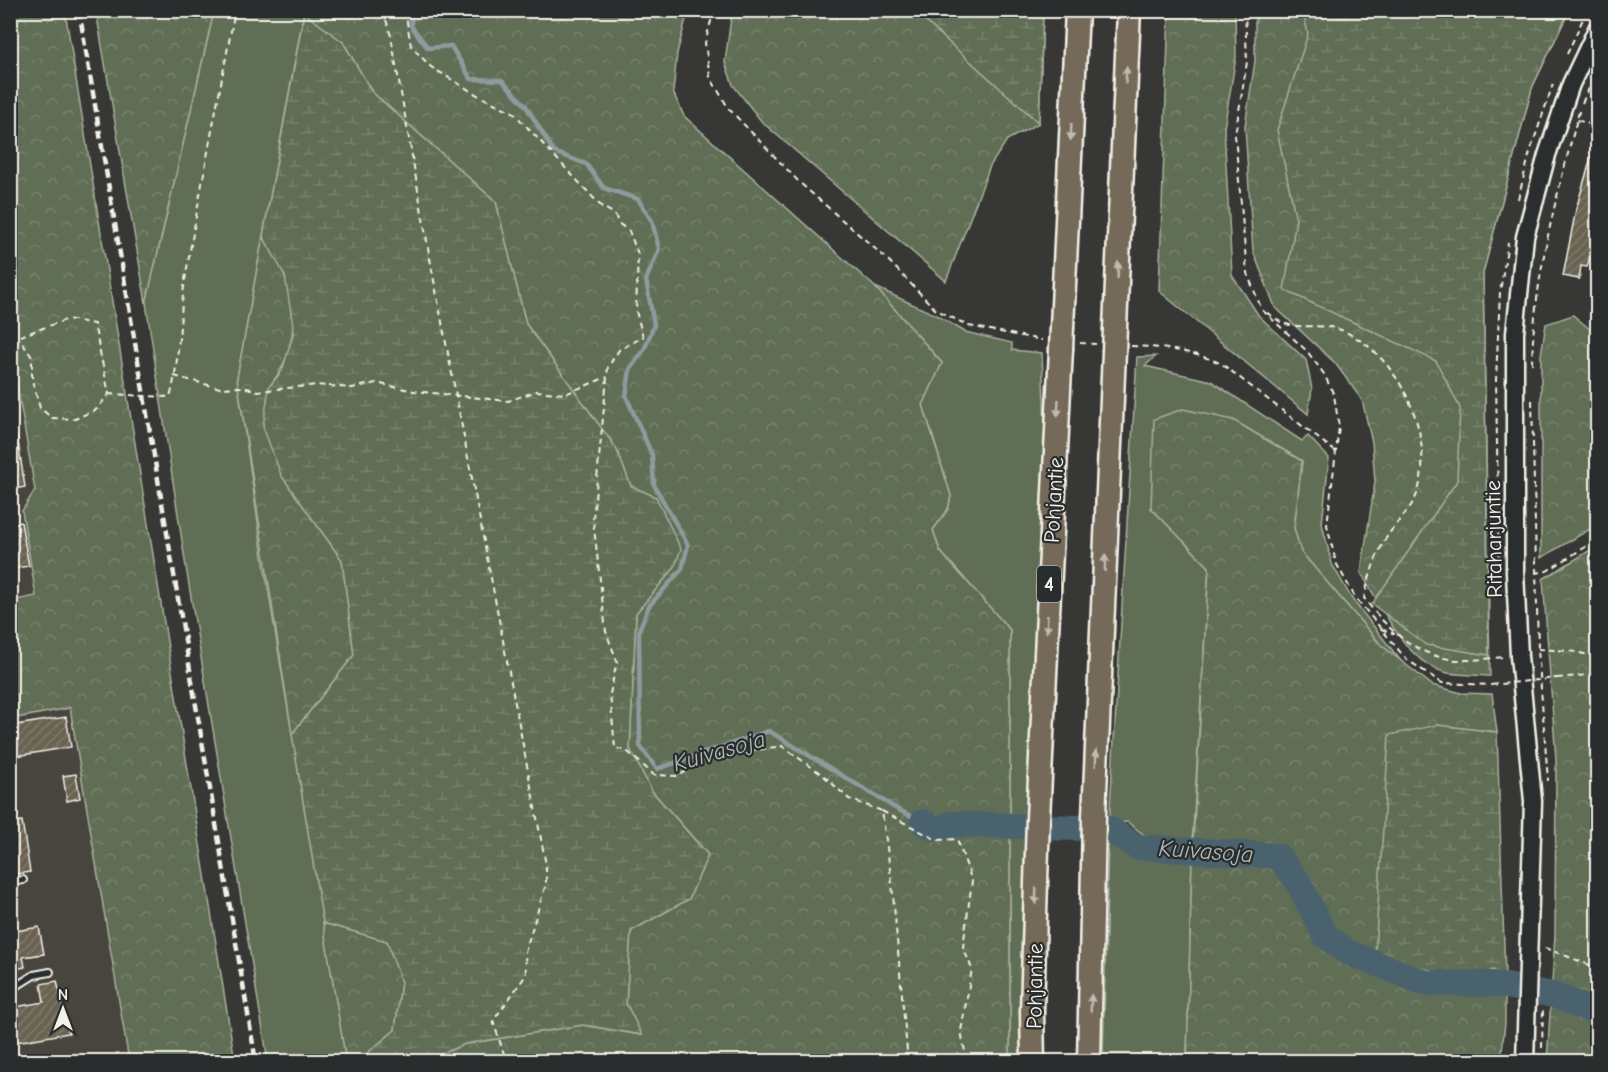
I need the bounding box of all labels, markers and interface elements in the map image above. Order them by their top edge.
one-way arrow [1122,66,1131,85]
one-way arrow [1067,122,1076,141]
one-way arrow [1113,261,1122,280]
one-way arrow [1053,398,1062,417]
street label: Pohjantie [1039,457,1069,544]
street label: Ritaharjuntie [1480,480,1508,598]
one-way arrow [1100,554,1109,573]
road number: 4 [1037,566,1061,602]
one-way arrow [1043,614,1052,633]
water label: Kuivasoja [669,724,769,778]
one-way arrow [1092,748,1101,767]
water label: Kuivasoja [1158,834,1254,868]
one-way arrow [1031,886,1040,905]
street label: Pohjantie [1021,943,1049,1029]
north arrow [33,979,93,1039]
text: N [58,986,68,1004]
one-way arrow [1086,994,1095,1013]

